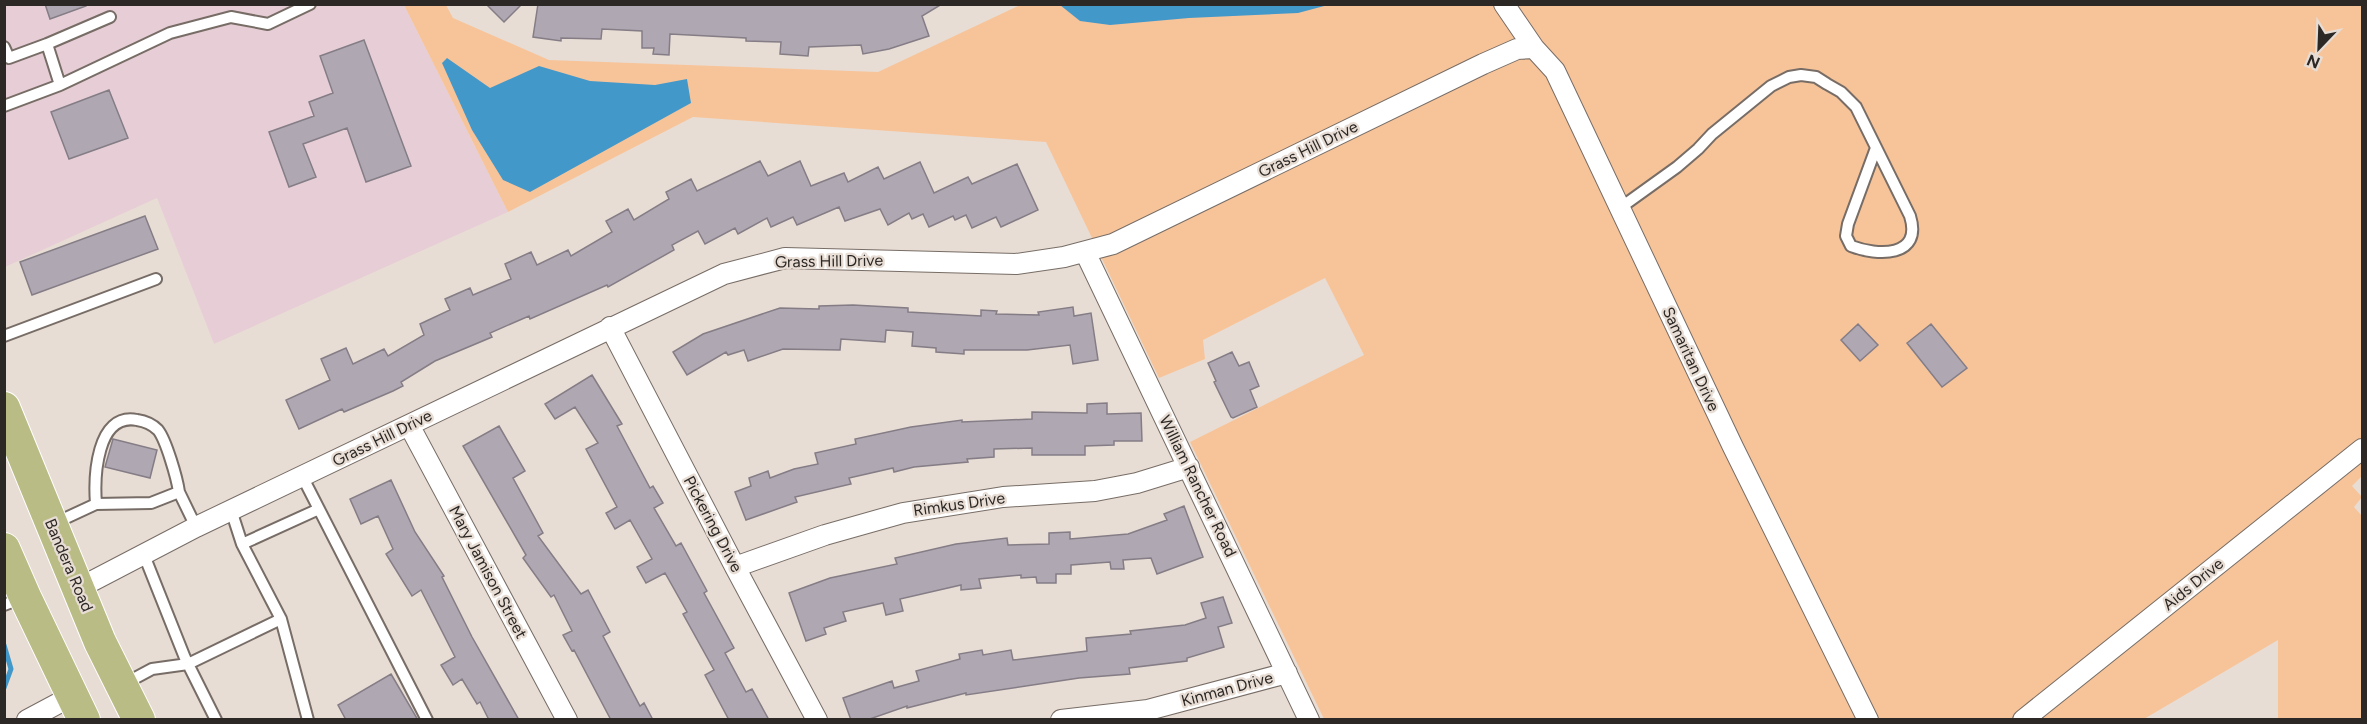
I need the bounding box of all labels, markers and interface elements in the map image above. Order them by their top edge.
north arrow [2289,18,2349,78]
text: N [2304,50,2323,73]
street label: Grass Hill Drive [1255,117,1361,181]
street label: Grass Hill Drive [775,251,884,271]
street label: Samaritan Drive [1659,304,1724,414]
street label: Grass Hill Drive [329,406,435,470]
street label: William Rancher Road [1155,412,1241,560]
street label: Pickering Drive [680,473,746,576]
street label: Rimkus Drive [912,488,1006,520]
street label: Mary Jamison Street [445,502,531,642]
street label: Bandera Road [41,516,97,614]
street label: Aids Drive [2159,554,2227,614]
street label: Kinman Drive [1179,668,1275,710]

